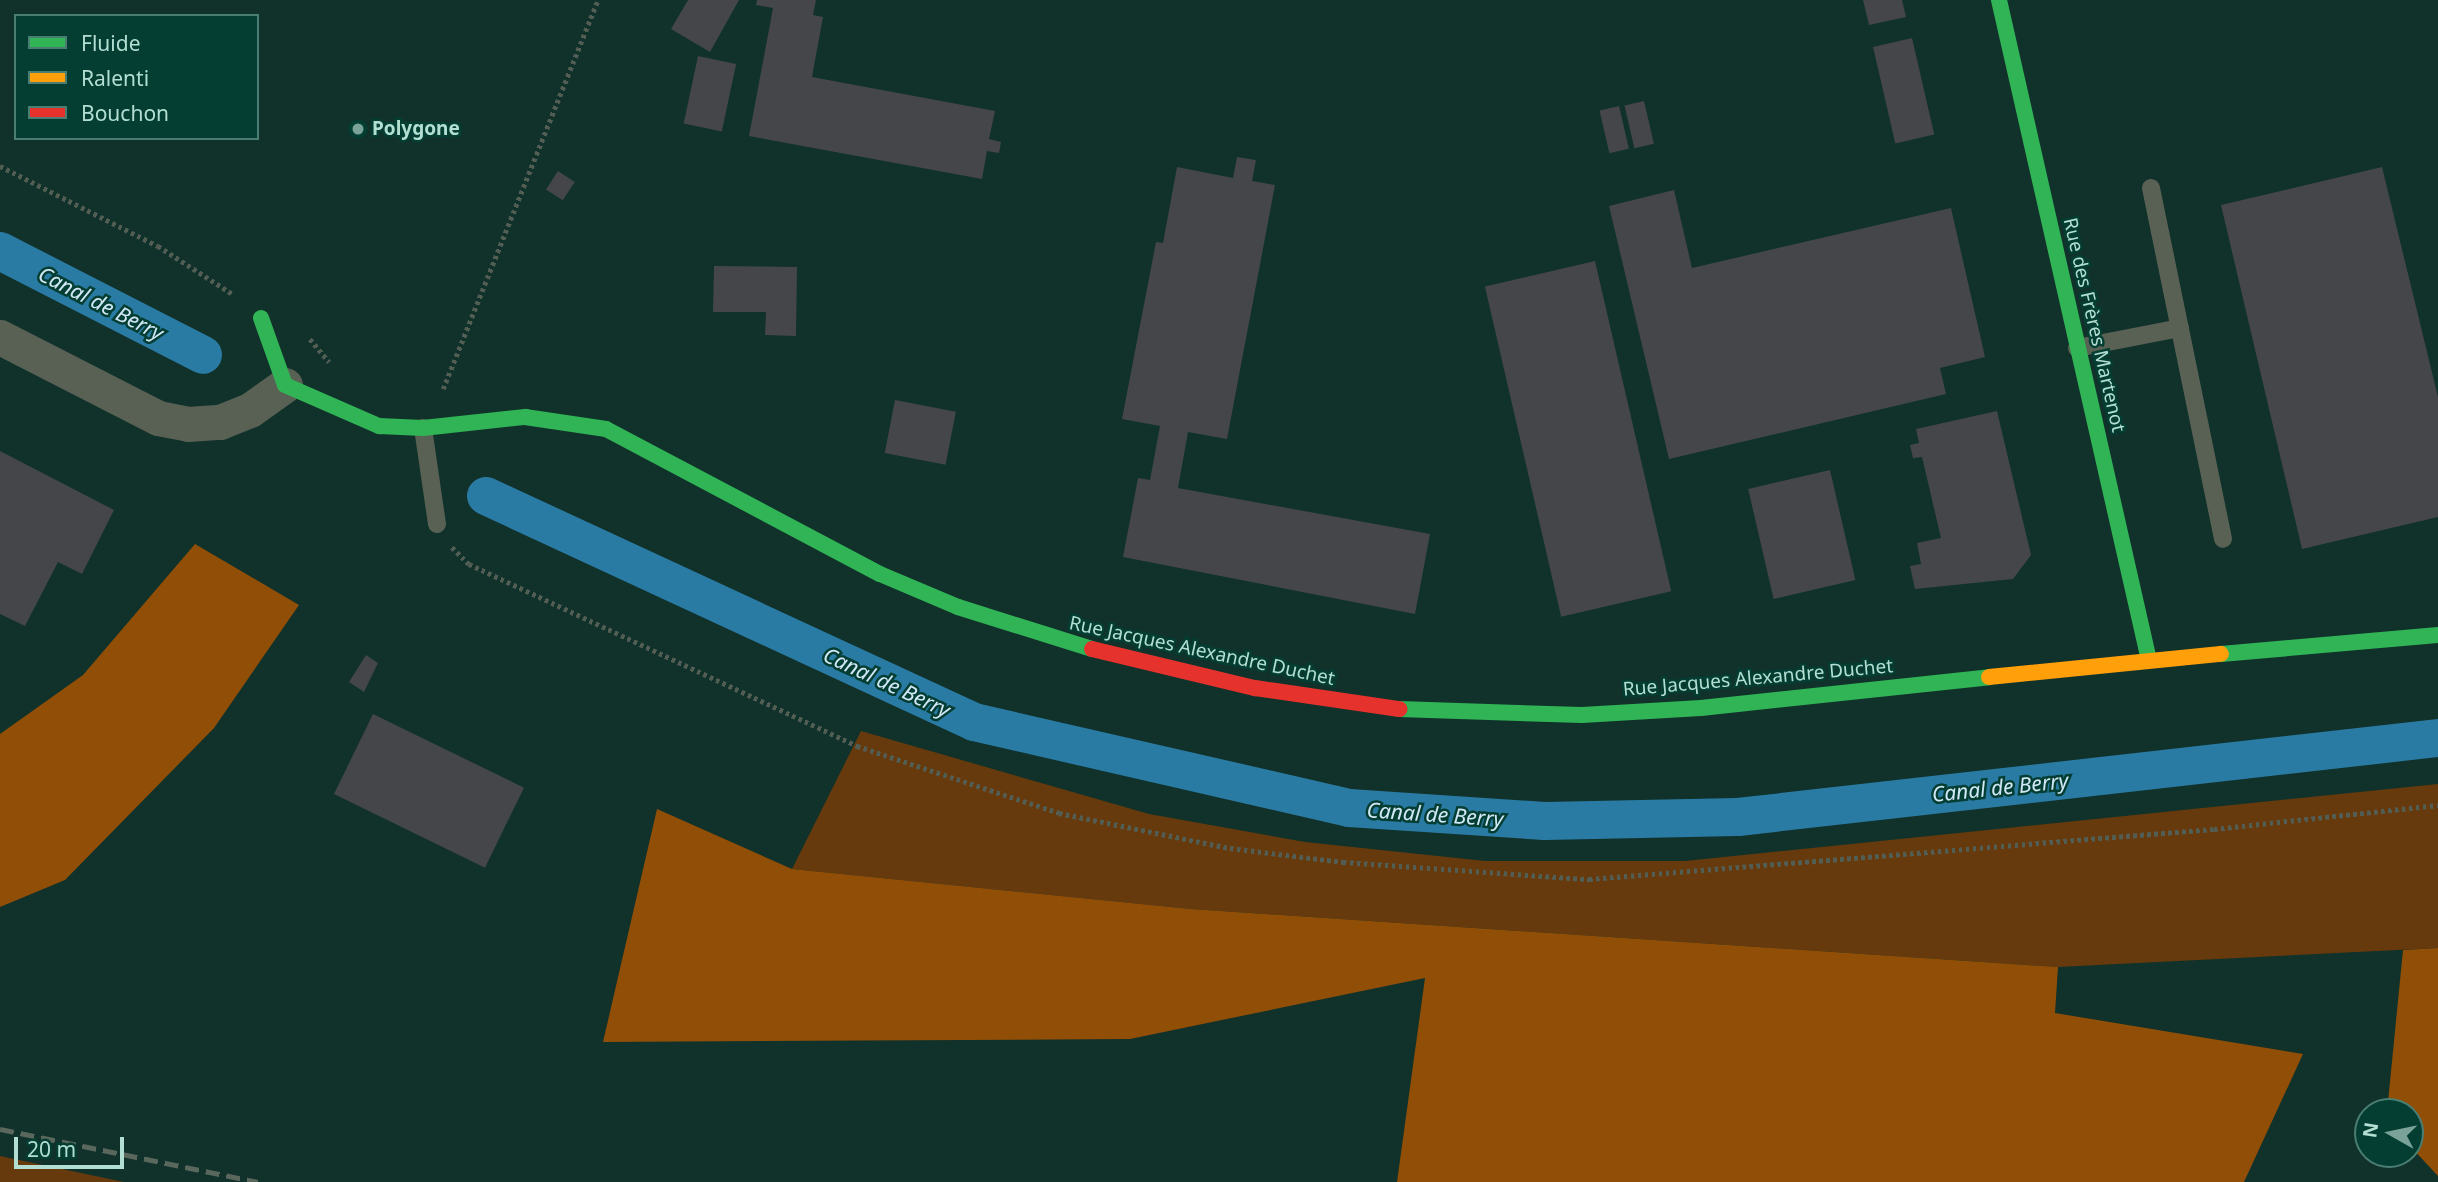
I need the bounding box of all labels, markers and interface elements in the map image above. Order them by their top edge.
legend [14,14,259,140]
text: Fluide [81,29,140,57]
text: Ralenti [81,64,149,92]
text: Bouchon [81,99,169,127]
place label: Polygone [372,118,460,140]
marker: Polygone [350,121,366,137]
street label: Rue des Frères Martenot [2058,216,2130,434]
water label: Canal de Berry [34,261,168,345]
street label: Rue Jacques Alexandre Duchet [1067,612,1337,690]
water label: Canal de Berry [820,642,954,722]
street label: Rue Jacques Alexandre Duchet [1622,655,1894,701]
water label: Canal de Berry [1931,767,2069,807]
water label: Canal de Berry [1366,797,1504,831]
north arrow [2354,1098,2424,1168]
text: N [2356,1120,2384,1140]
scale bar [18,1122,128,1166]
text: 20 m [27,1135,76,1163]

